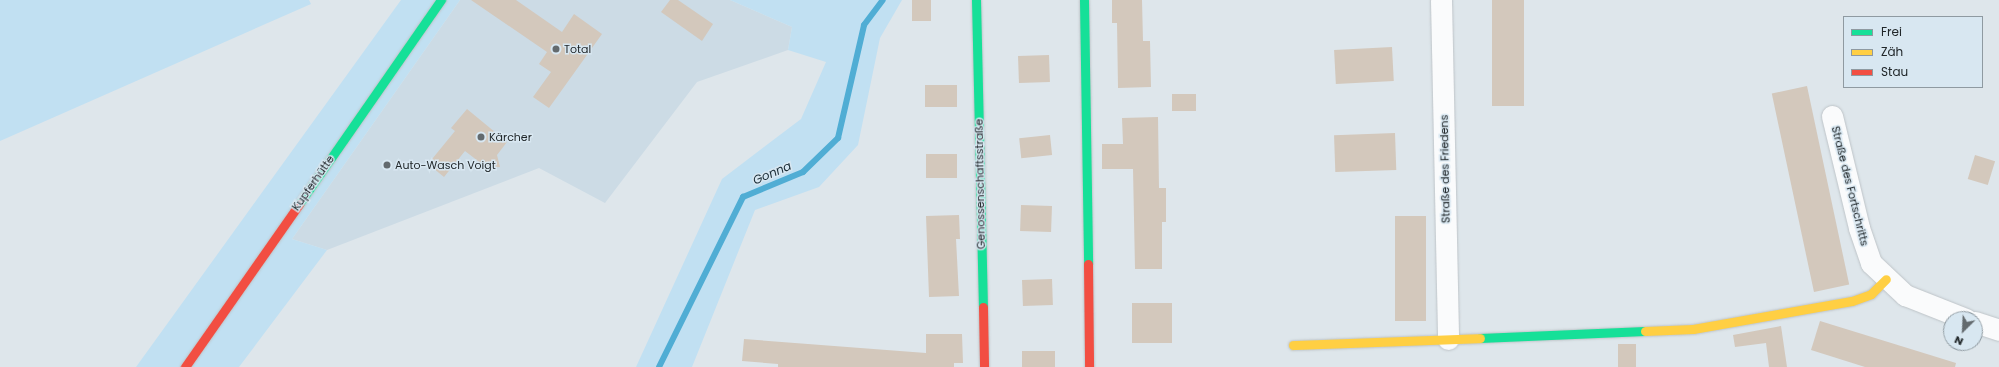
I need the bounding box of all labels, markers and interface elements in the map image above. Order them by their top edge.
legend [1843,16,1983,88]
text: Frei [1881,23,1902,40]
place label: Total [564,42,591,56]
text: Zäh [1881,43,1903,60]
marker: Total [551,44,561,54]
text: Stau [1881,63,1908,80]
street label: Straße des Friedens [1437,115,1453,223]
street label: Genossenschaftsstraße [972,119,988,249]
street label: Straße des Fortschritts [1829,125,1871,247]
place label: Kärcher [489,130,532,144]
marker: Kärcher [476,132,486,142]
street label: Kupferhütte [289,153,337,213]
place label: Auto-Wasch Voigt [395,158,496,172]
water label: Gonna [751,158,793,188]
marker: Auto-Wasch Voigt [382,160,392,170]
north arrow [1943,311,1983,351]
text: N [1951,332,1966,350]

